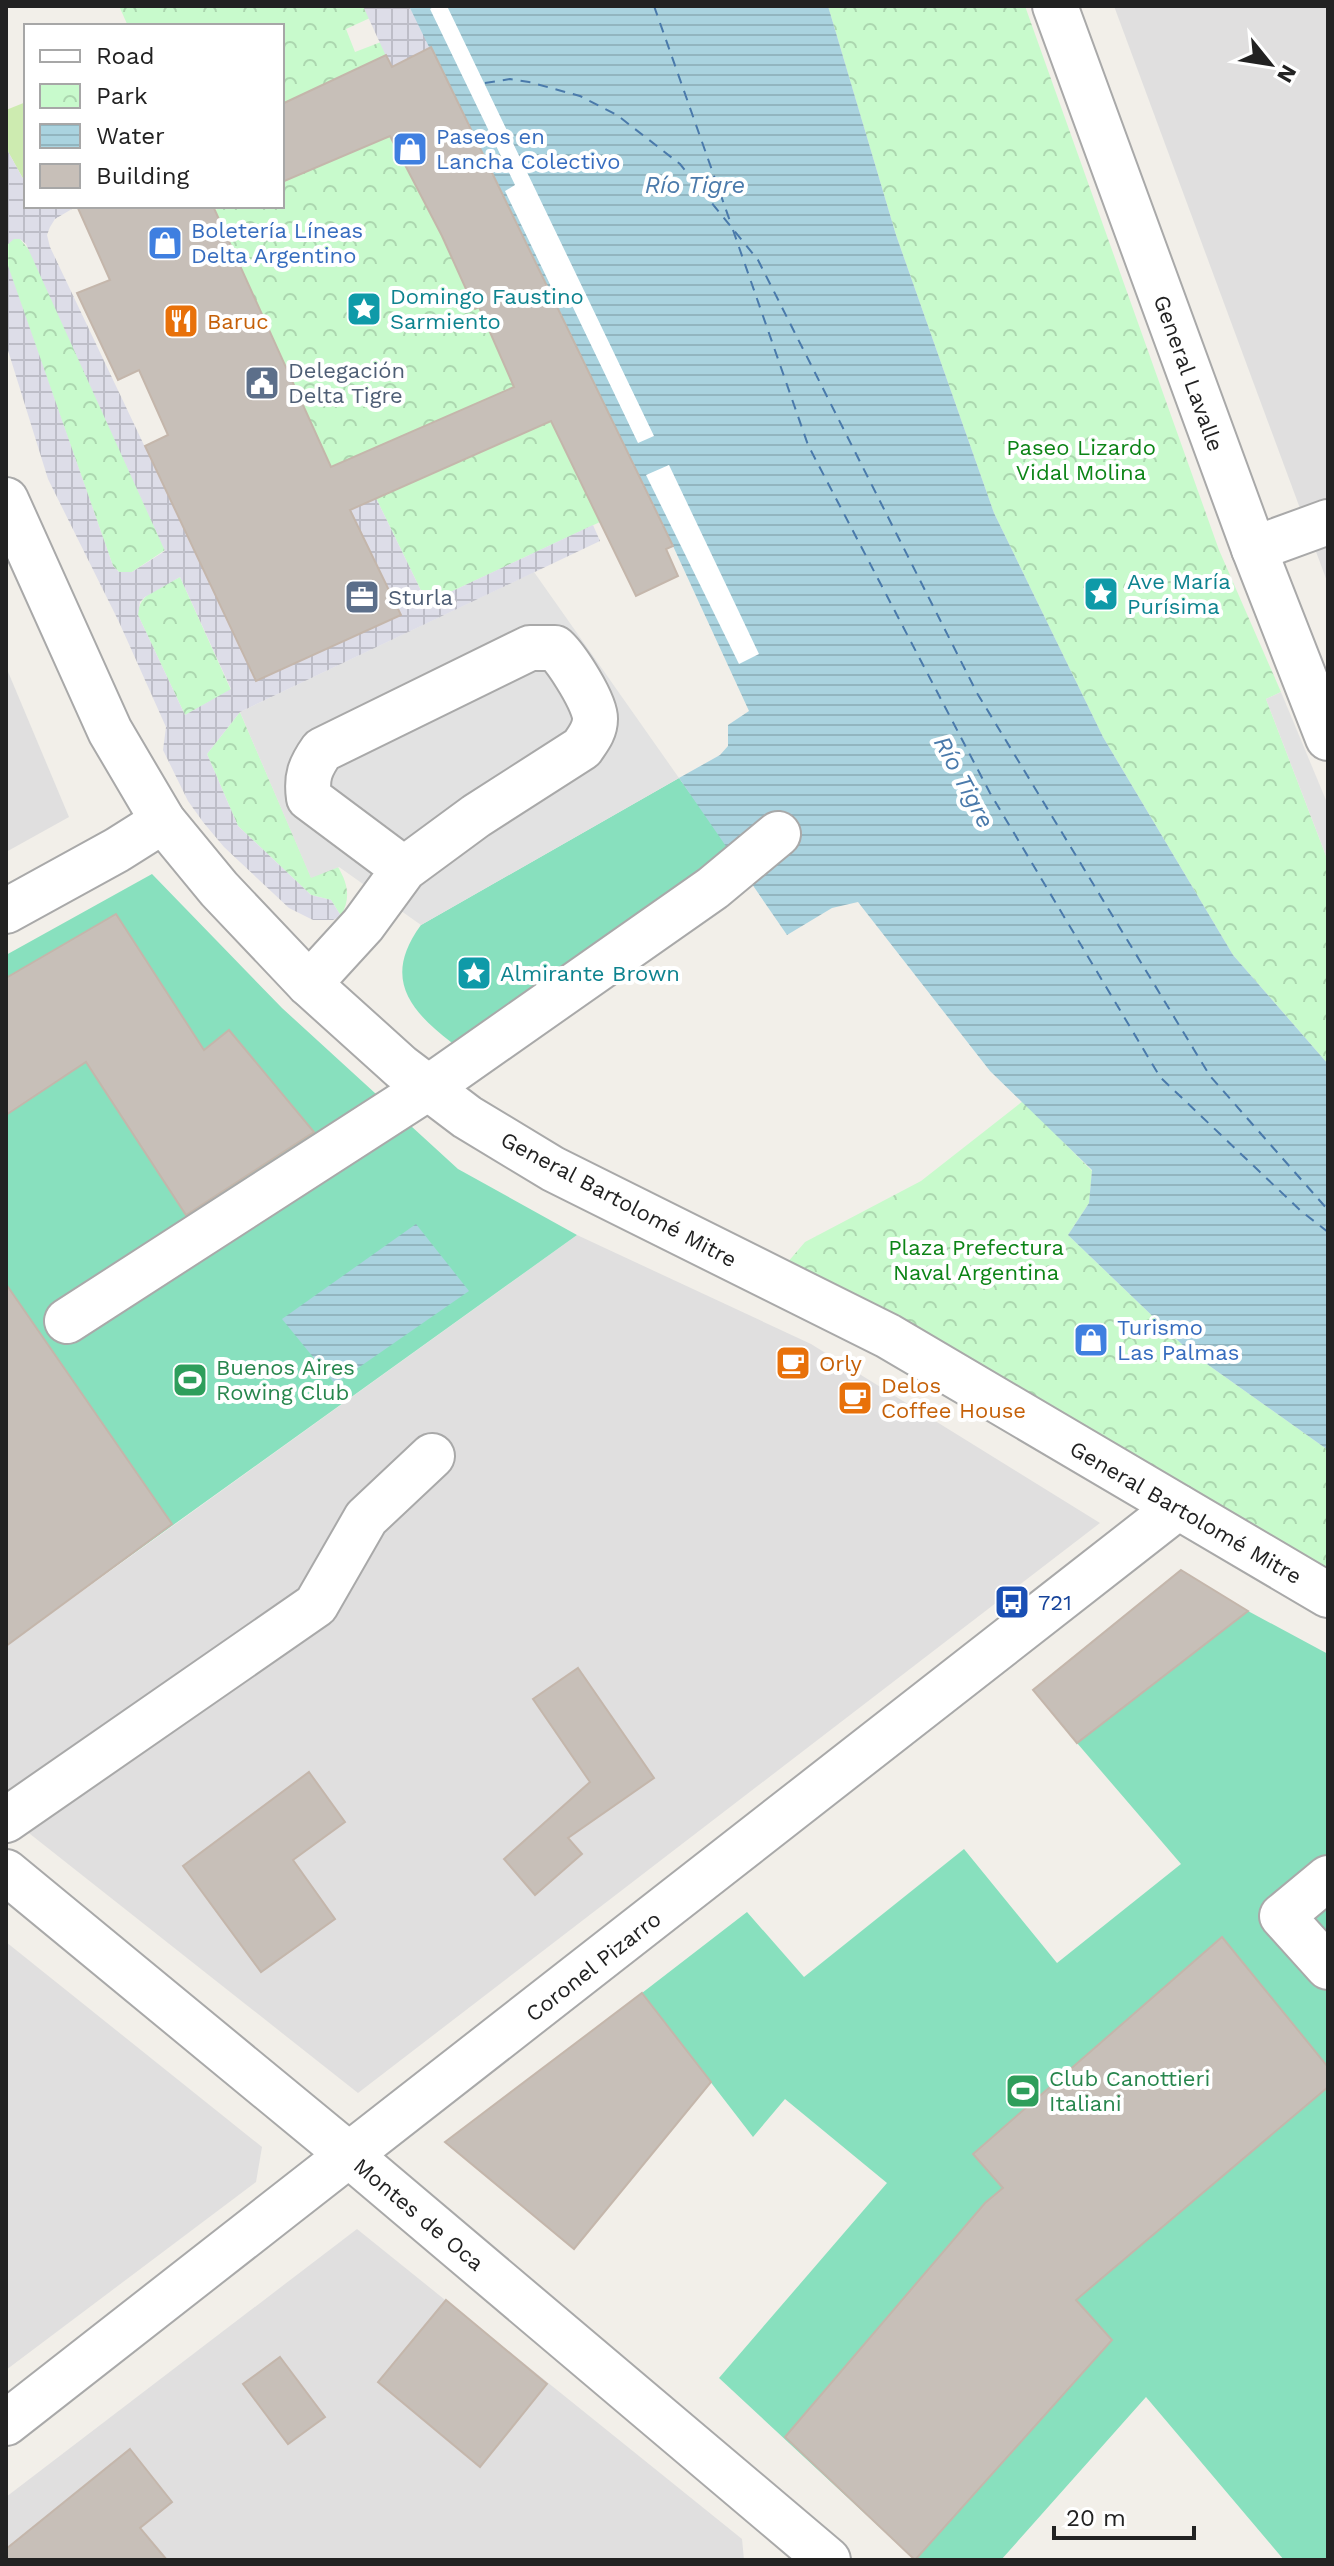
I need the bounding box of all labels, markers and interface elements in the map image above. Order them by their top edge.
legend [24,24,284,208]
north arrow [1230,24,1310,104]
text: Road [96,42,155,70]
text: N [1272,60,1302,87]
text: Park [96,82,148,110]
text: Water [96,122,165,150]
place label: Paseos en Lancha Colectivo [436,124,620,174]
shop icon: Paseos en Lancha Colectivo [391,130,429,168]
text: Building [96,162,189,190]
water label: Río Tigre [645,171,745,199]
place label: Boletería Líneas Delta Argentino [191,218,363,268]
shop icon: Boletería Líneas Delta Argentino [146,224,184,262]
place label: Domingo Faustino Sarmiento [390,284,584,334]
place icon: Domingo Faustino Sarmiento [345,290,383,328]
street label: General Lavalle [1149,292,1228,455]
restaurant icon: Baruc [162,302,200,340]
place label: Baruc [207,309,269,334]
place label: Delegación Delta Tigre [288,358,405,408]
public building icon: Delegación Delta Tigre [243,364,281,402]
park label: Paseo Lizardo Vidal Molina [1006,435,1156,485]
place label: Ave María Purísima [1127,569,1231,619]
place icon: Ave María Purísima [1082,575,1120,613]
office icon: Sturla [343,578,381,616]
place label: Sturla [388,585,453,610]
water label: Río Tigre [928,731,1000,833]
place icon: Almirante Brown [455,954,493,992]
place label: Almirante Brown [500,961,680,986]
street label: General Bartolomé Mitre [497,1127,741,1272]
park label: Plaza Prefectura Naval Argentina [888,1235,1064,1285]
place label: Turismo Las Palmas [1117,1315,1239,1365]
shop icon: Turismo Las Palmas [1072,1321,1110,1359]
cafe icon: Orly [774,1344,812,1382]
place label: Orly [819,1351,863,1376]
place label: Buenos Aires Rowing Club [216,1355,355,1405]
sports icon: Buenos Aires Rowing Club [171,1361,209,1399]
place label: Delos Coffee House [881,1373,1026,1423]
cafe icon: Delos Coffee House [836,1379,874,1417]
street label: General Bartolomé Mitre [1065,1436,1306,1589]
bus stop icon: 721 [993,1583,1031,1621]
place label: 721 [1038,1590,1072,1615]
street label: Coronel Pizarro [521,1906,666,2027]
place label: Club Canottieri Italiani [1049,2066,1210,2116]
sports icon: Club Canottieri Italiani [1004,2072,1042,2110]
street label: Montes de Oca [349,2153,489,2276]
scale bar [1054,2490,1194,2540]
text: 20 m [1066,2504,1126,2532]

